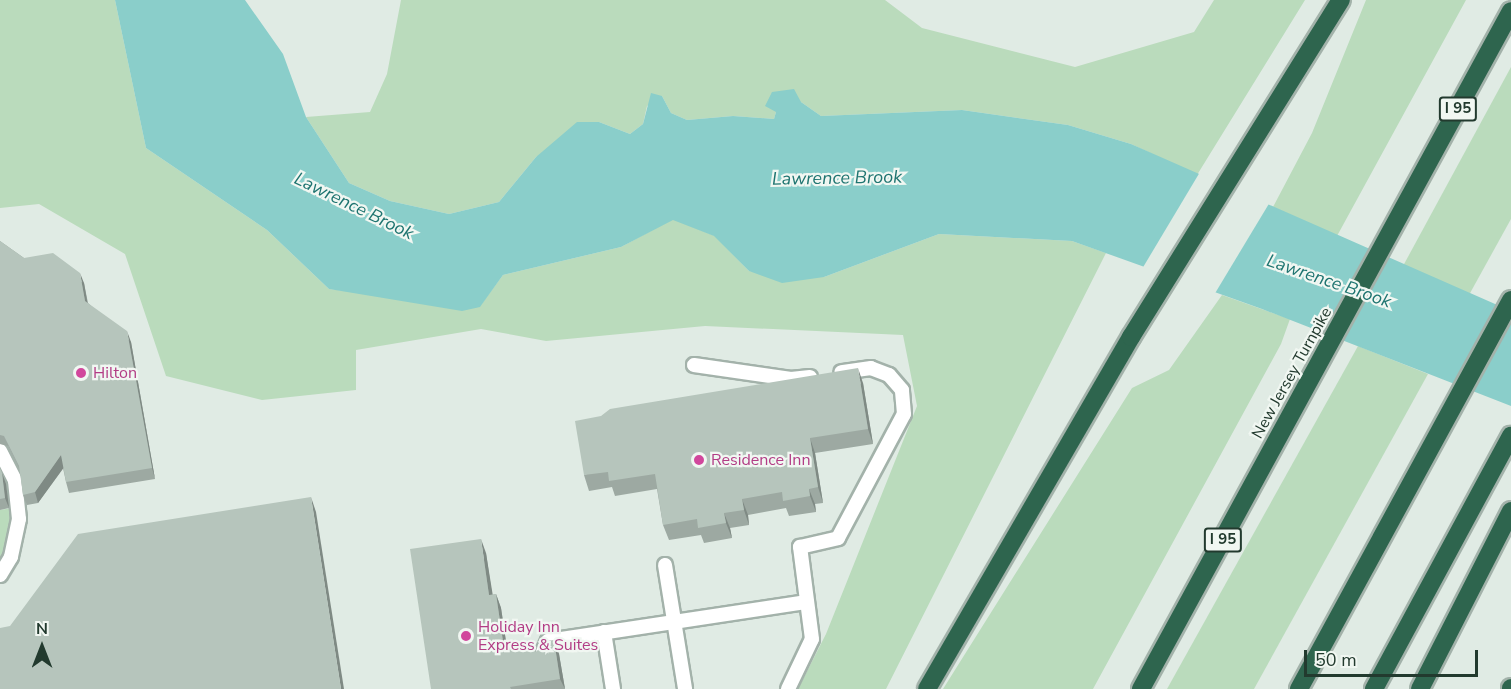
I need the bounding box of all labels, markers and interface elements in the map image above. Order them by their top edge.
road number: I 95 [1438,97,1478,121]
water label: Lawrence Brook [772,166,902,190]
water label: Lawrence Brook [291,168,417,244]
water label: Lawrence Brook [1264,250,1394,312]
street label: New Jersey Turnpike [1248,304,1336,442]
place label: Hilton [93,363,137,383]
marker: Hilton [74,366,88,380]
place label: Residence Inn [711,450,811,470]
marker: Residence Inn [692,453,706,467]
road number: I 95 [1204,528,1242,552]
north arrow [12,617,72,677]
place label: Holiday Inn Express & Suites [478,617,598,655]
text: N [36,618,48,640]
marker: Holiday Inn Express & Suites [459,629,473,643]
scale bar [1307,638,1481,676]
text: 50 m [1315,648,1357,672]

